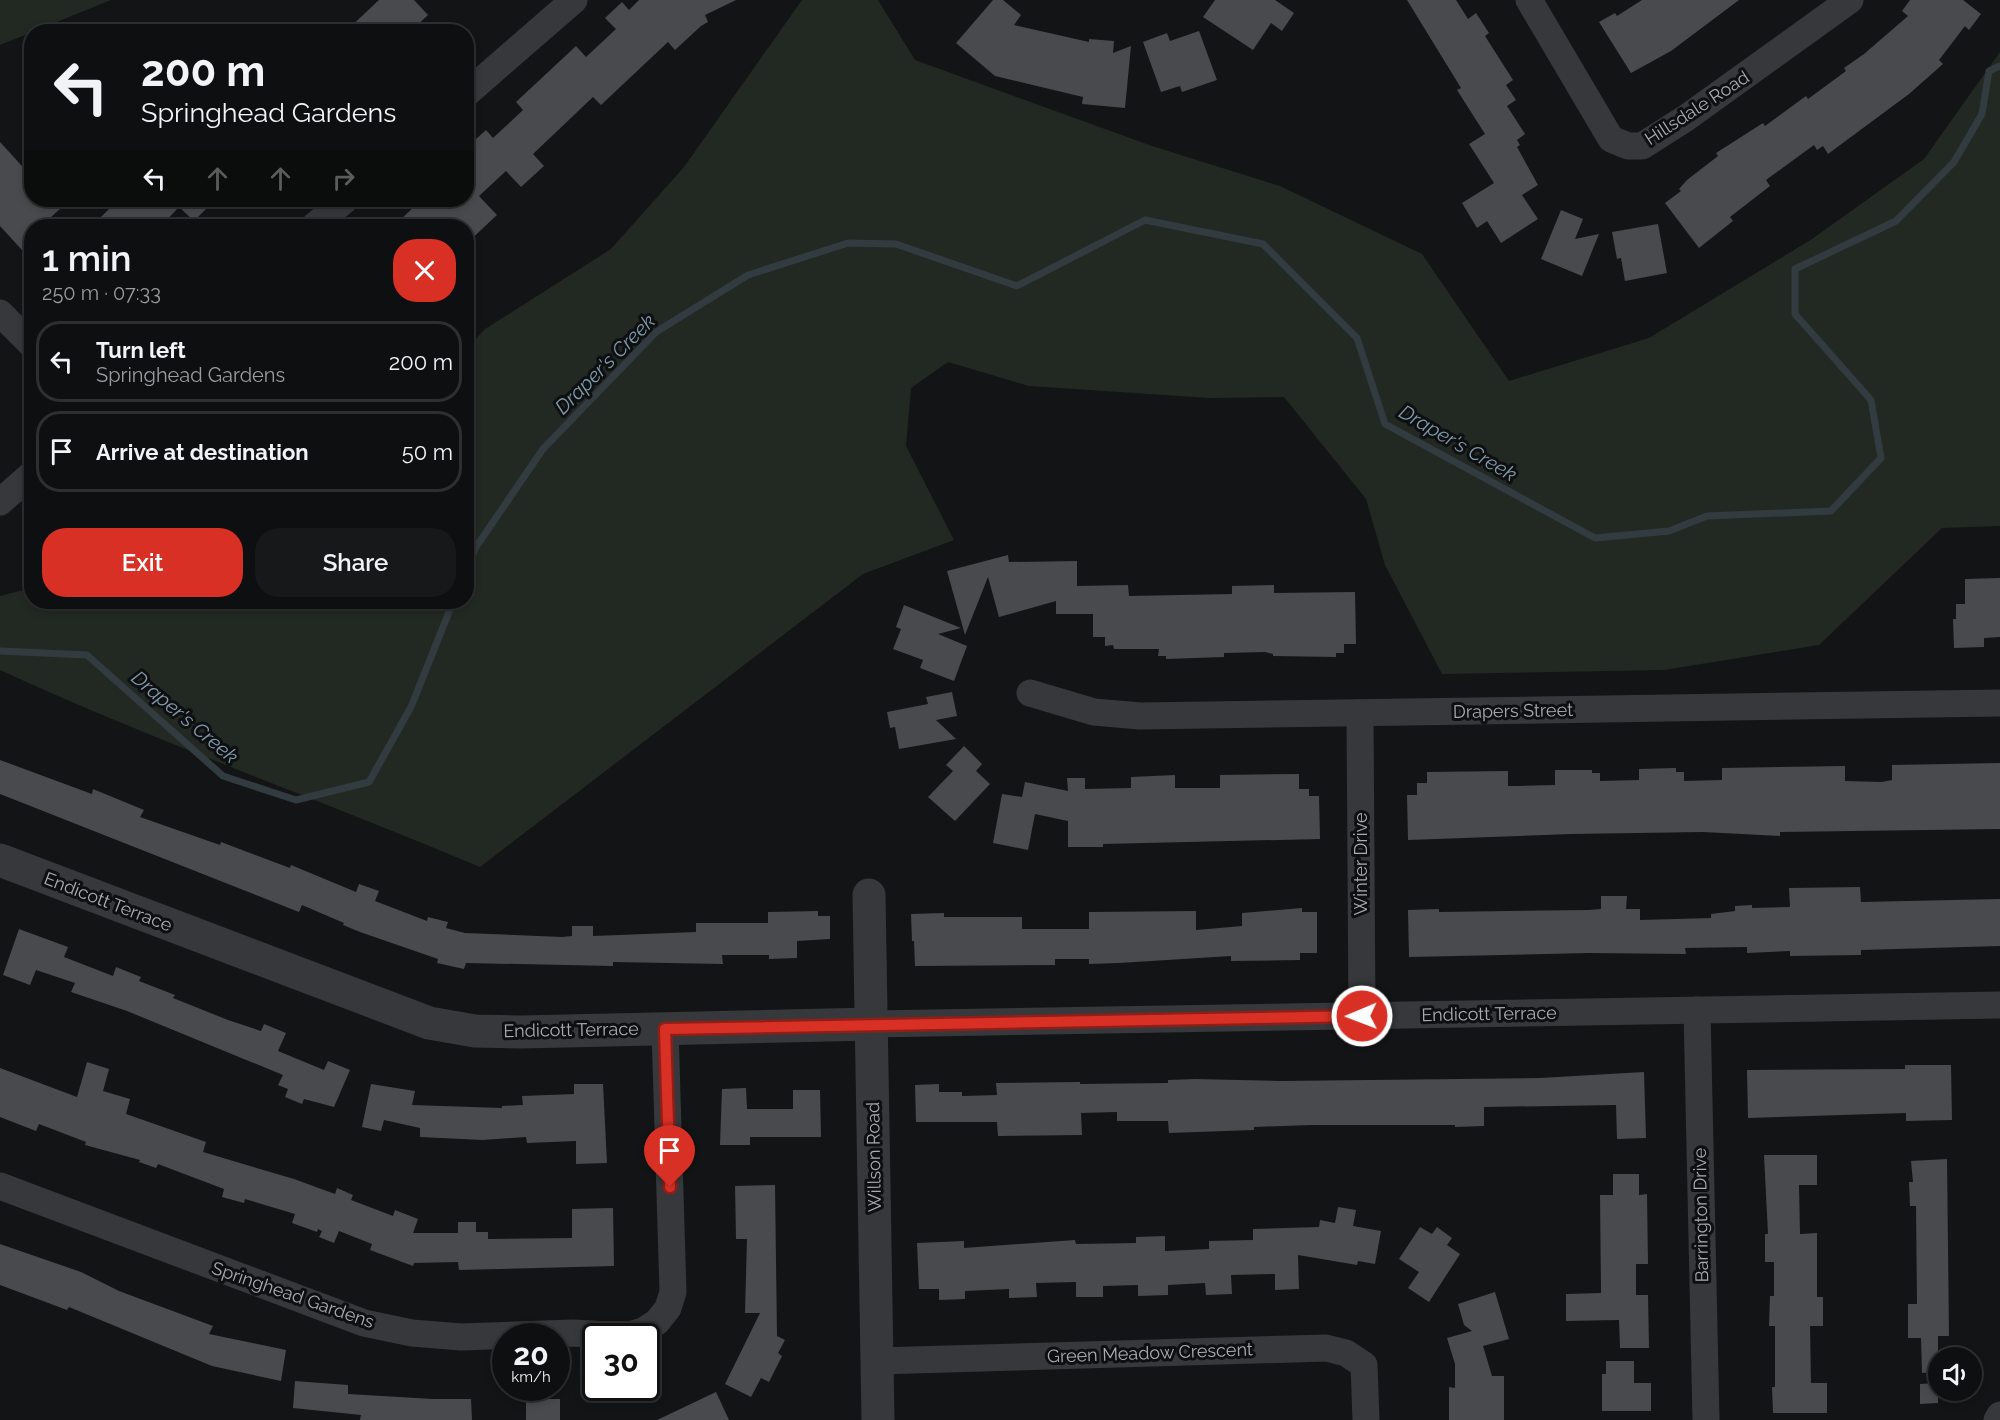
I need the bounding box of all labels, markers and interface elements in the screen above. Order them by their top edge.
text: 200 m [141,47,265,96]
icon: left [42,48,120,126]
street label: Hillsdale Road [1641,66,1753,149]
text: Springhead Gardens [141,97,396,128]
icon: left [138,162,171,195]
icon: ahead [201,162,234,195]
icon: ahead [264,162,297,195]
icon: right [327,162,360,195]
text: 1 min [42,237,131,279]
button: close [393,239,456,302]
text: 250 m · 07:33 [42,281,161,305]
water label: Draper's Creek [550,309,660,419]
text: Turn left [96,337,186,363]
icon: left [45,345,78,378]
text: 200 m [389,349,453,375]
text: Springhead Gardens [96,363,285,387]
water label: Draper's Creek [1395,400,1521,486]
icon: arrive [45,435,78,468]
text: Arrive at destination [96,439,309,465]
text: 50 m [402,439,453,465]
button: Exit [42,528,243,597]
button: Share [255,528,456,597]
water label: Draper's Creek [127,665,243,769]
street label: Drapers Street [1453,699,1573,722]
street label: Winter Drive [1350,812,1371,916]
street label: Endicott Terrace [41,867,175,936]
position arrow [1330,984,1394,1048]
street label: Endicott Terrace [1421,1002,1557,1025]
street label: Endicott Terrace [503,1018,639,1041]
street label: Willson Road [862,1102,885,1212]
pin [644,1125,695,1187]
icon: arrive [653,1134,686,1167]
street label: Barrington Drive [1689,1147,1712,1282]
street label: Springhead Gardens [209,1257,377,1332]
speed limit sign: 30 [582,1323,660,1401]
text: 20 [513,1337,549,1372]
street label: Green Meadow Crescent [1047,1338,1253,1367]
map controls [1928,1347,1982,1401]
button: sound [1928,1347,1982,1401]
text: km/h [511,1368,551,1386]

